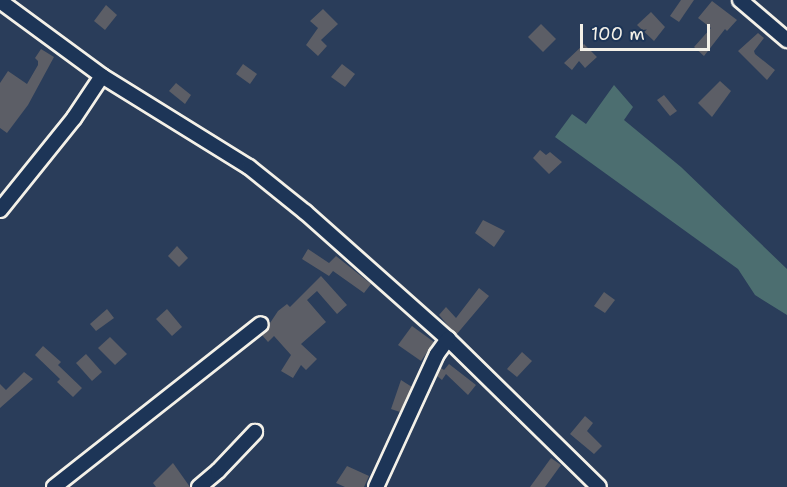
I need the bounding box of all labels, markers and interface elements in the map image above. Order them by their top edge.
scale bar [583,12,714,50]
text: 100 m [591,22,645,46]

